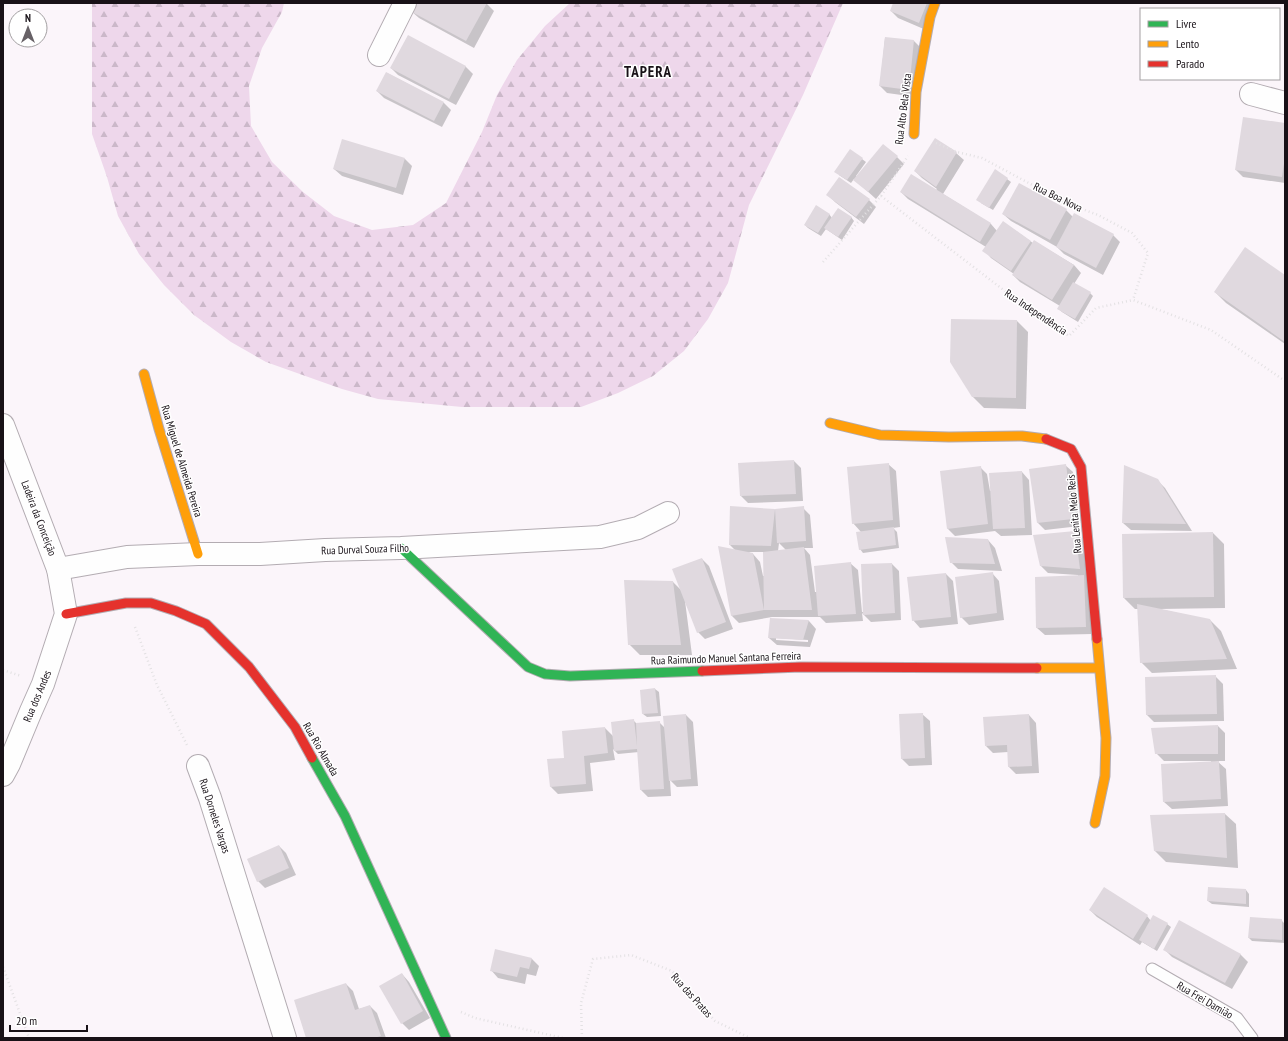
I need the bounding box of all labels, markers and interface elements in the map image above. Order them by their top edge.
north arrow [8,8,48,48]
legend [1140,8,1280,80]
text: N [25,11,31,25]
text: Livre [1176,16,1197,31]
text: Lento [1176,36,1199,51]
text: Parado [1176,56,1204,71]
district label: TAPERA [624,62,672,81]
street label: Rua Alto Bela Vista [892,73,914,145]
street label: Rua Boa Nova [1031,179,1085,215]
street label: Rua Independência [1002,286,1070,338]
street label: Rua Miguel de Almeida Pereira [158,403,206,519]
street label: Rua Lenita Melo Reis [1064,474,1084,554]
street label: Ladeira da Conceição [18,478,60,558]
street label: Rua Durval Souza Filho [321,540,409,558]
street label: Rua Raimundo Manuel Santana Ferreira [651,648,801,668]
street label: Rua dos Andes [20,668,54,724]
street label: Rua Rio Almada [300,720,342,778]
street label: Rua Dorneles Vargas [196,777,234,855]
street label: Rua das Pratas [668,970,716,1020]
street label: Rua Frei Damião [1174,978,1236,1022]
scale bar [10,1007,87,1033]
text: 20 m [16,1013,37,1028]

